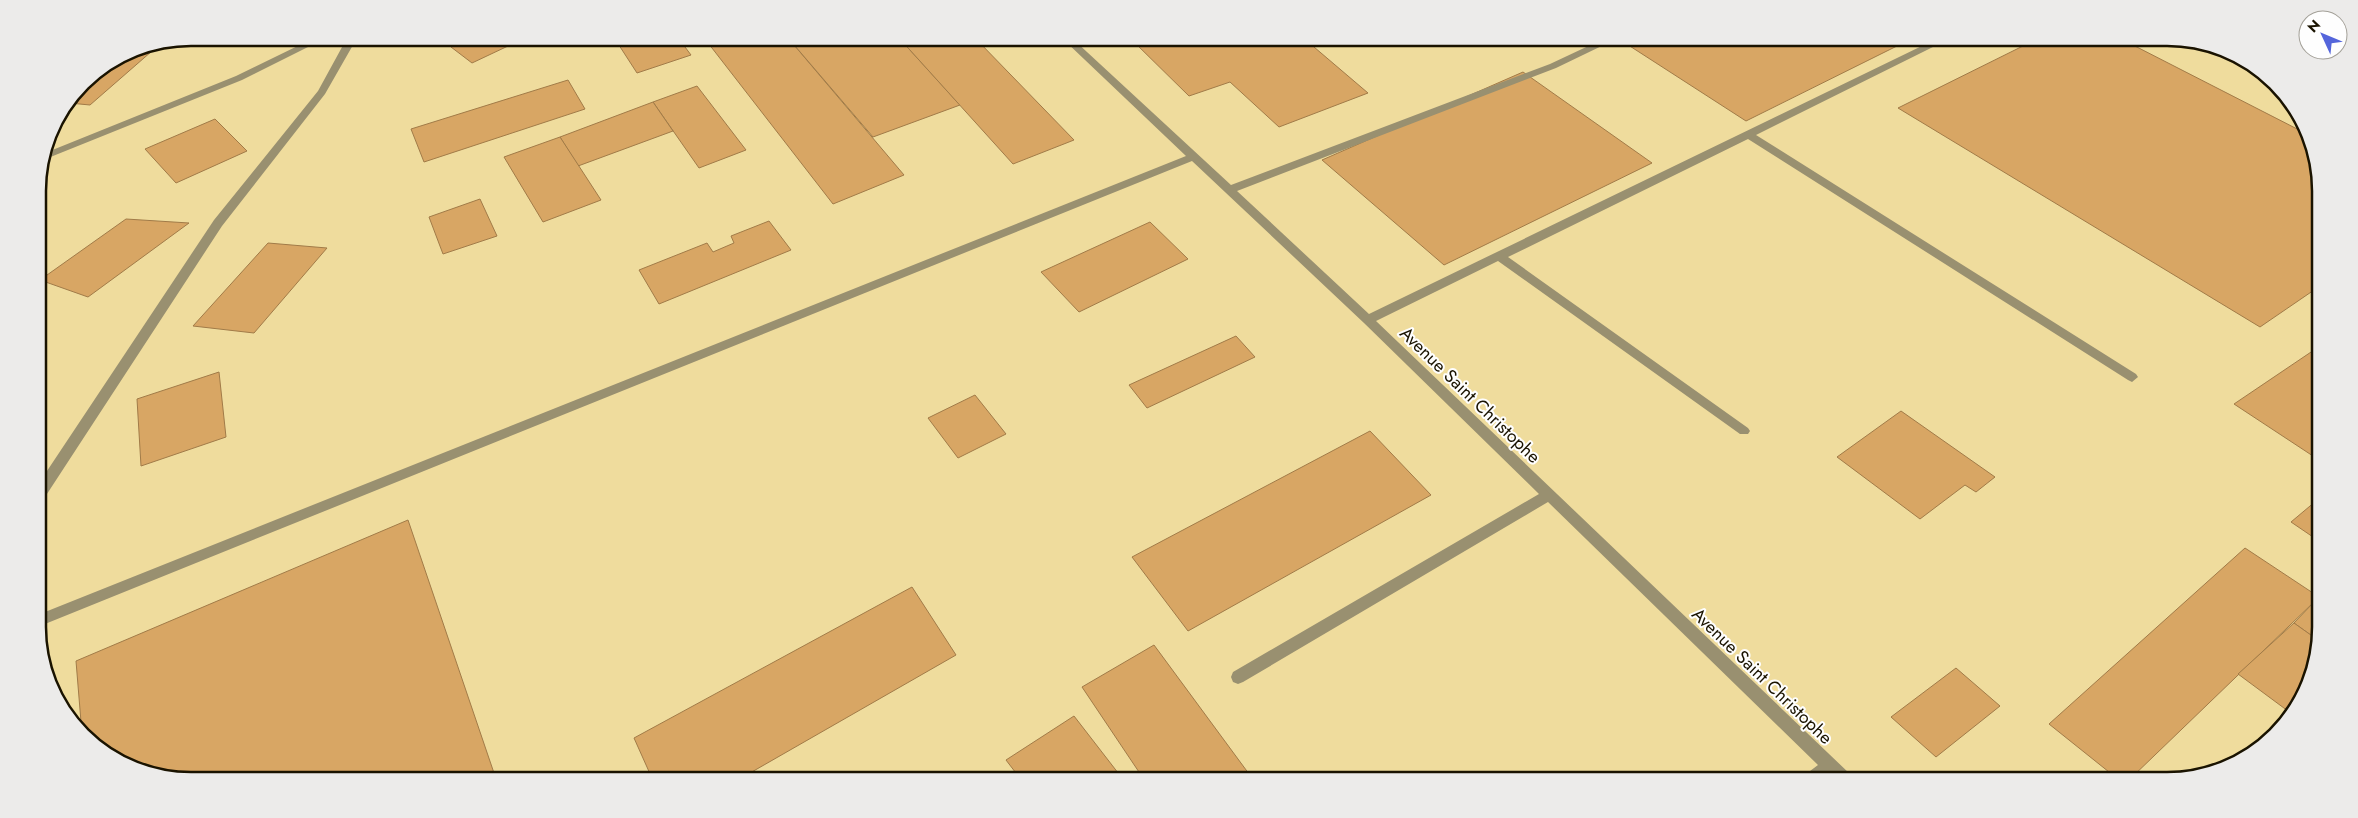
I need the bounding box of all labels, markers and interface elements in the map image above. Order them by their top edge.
north arrow [2298,10,2348,60]
text: N [2303,15,2325,37]
street label: Avenue Saint Christophe [1394,321,1546,469]
street label: Avenue Saint Christophe [1686,602,1838,750]

